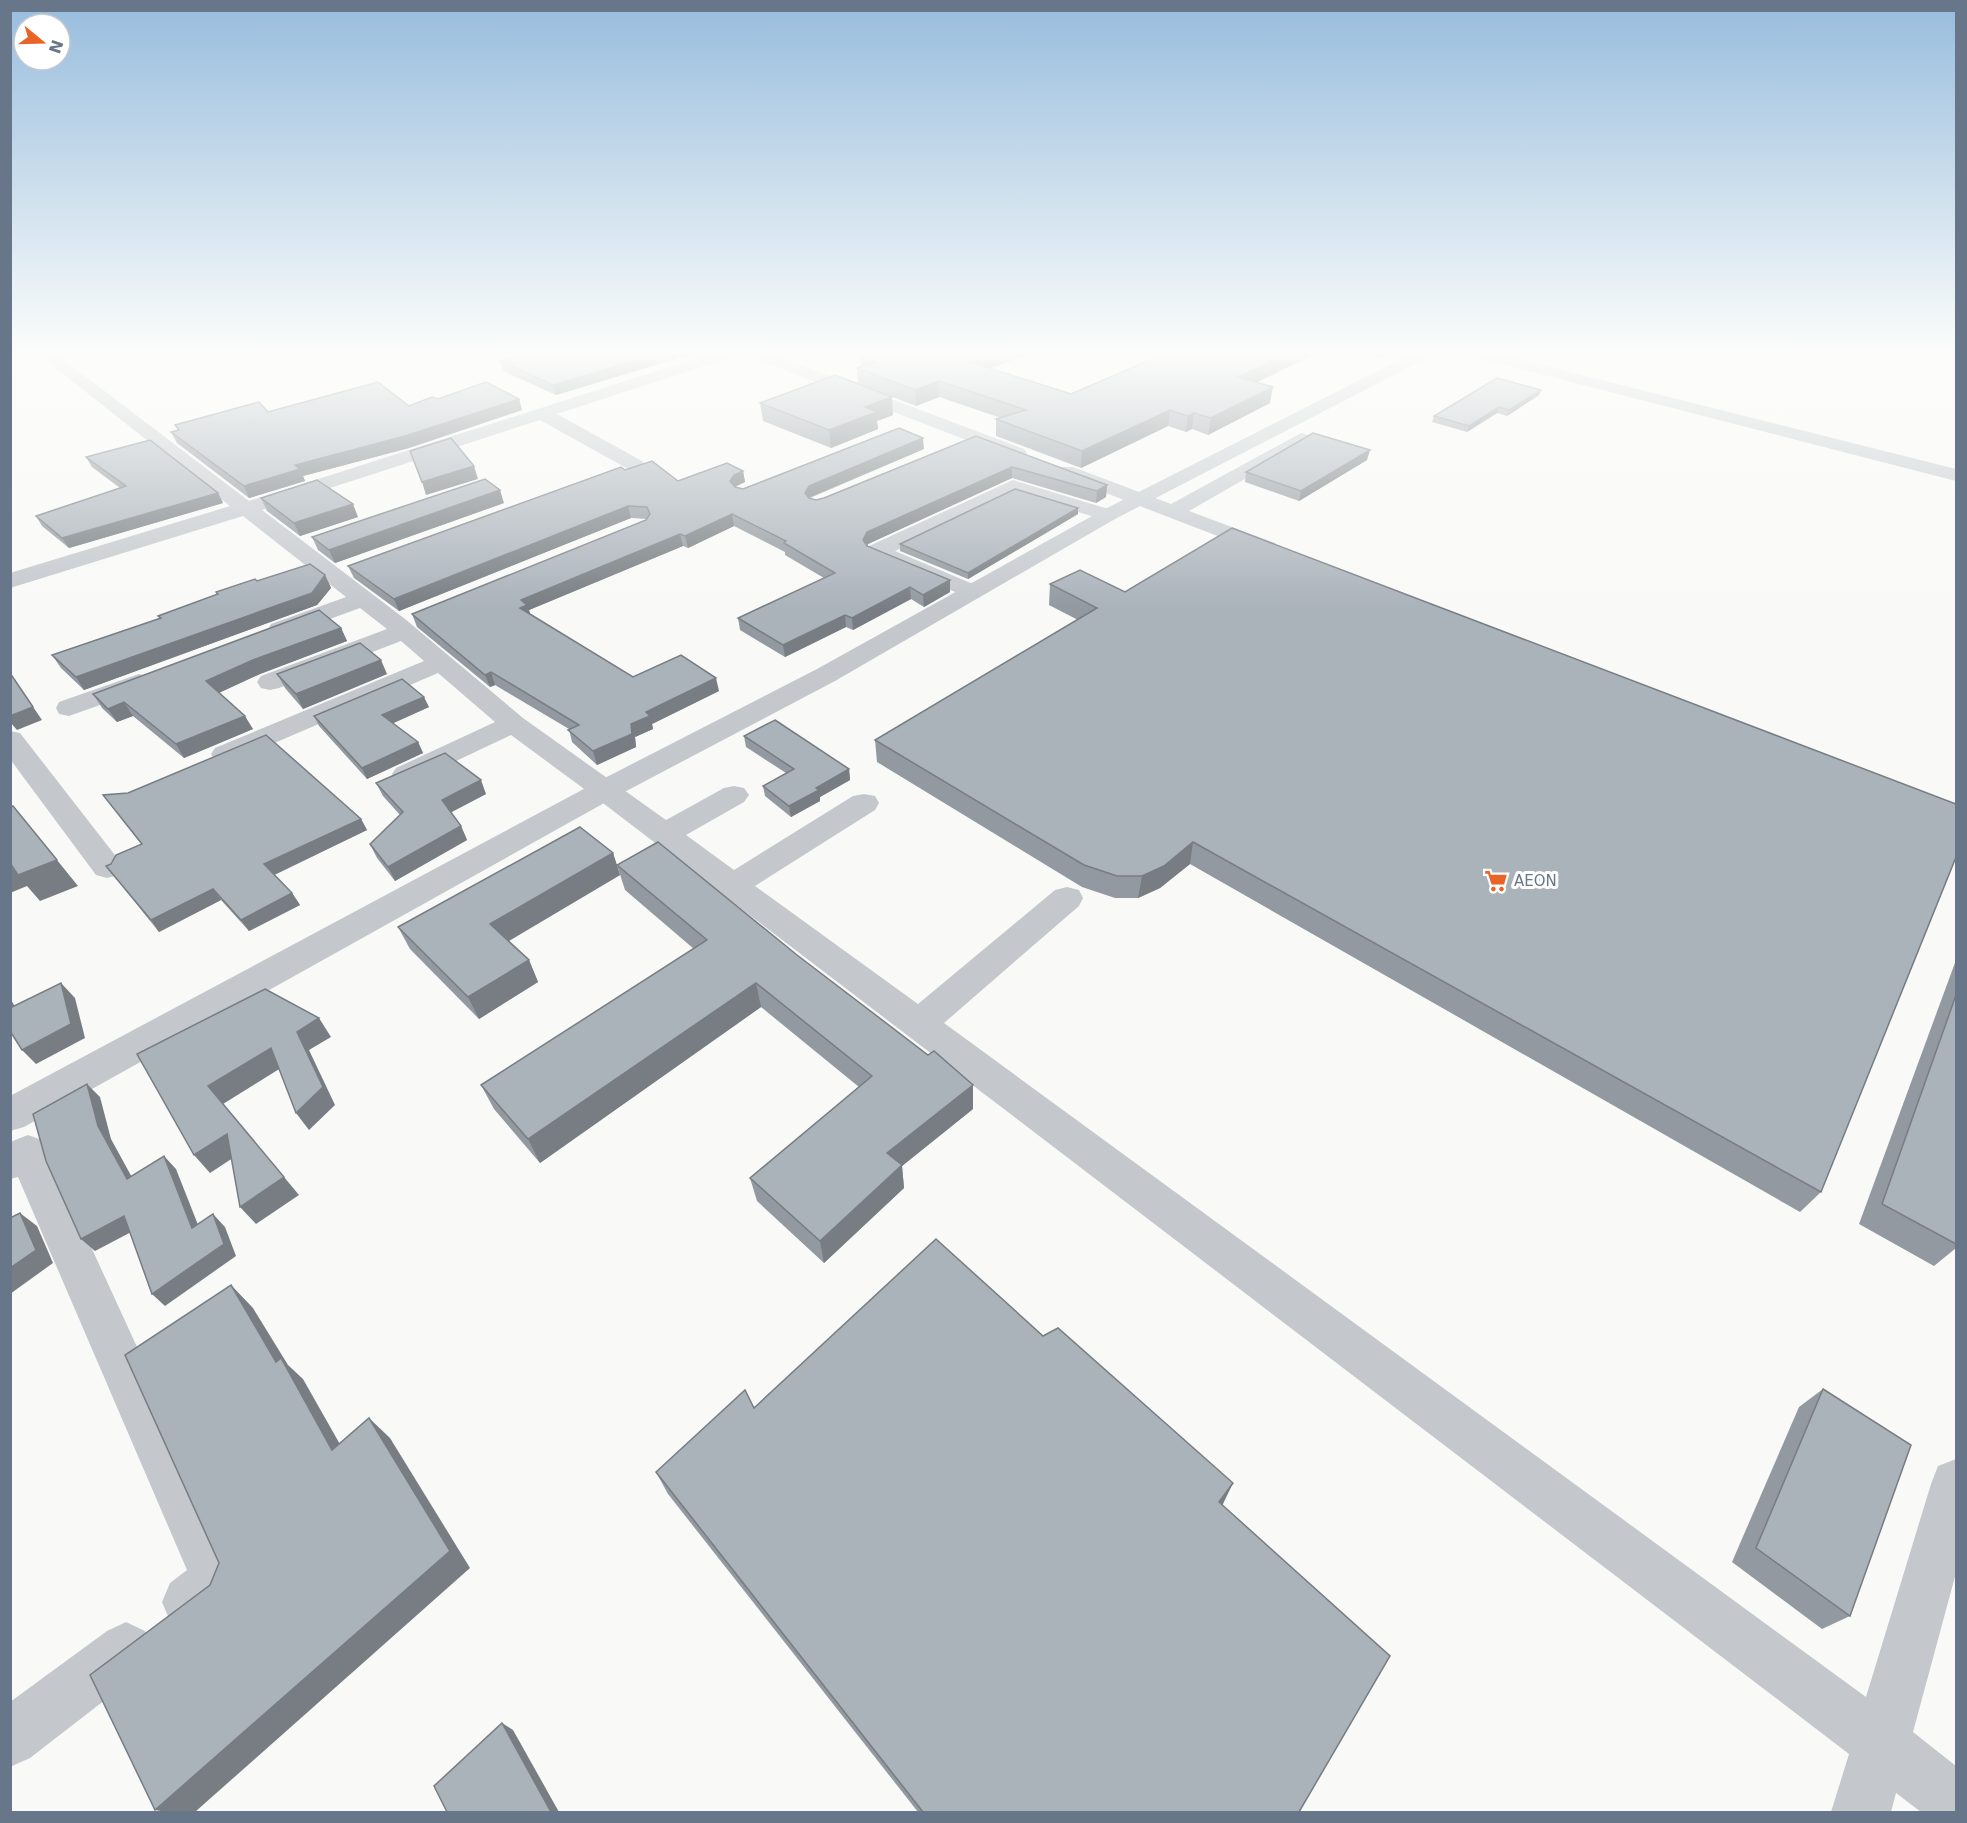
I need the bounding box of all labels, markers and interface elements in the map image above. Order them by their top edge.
north arrow [12,12,72,72]
text: N [45,37,67,56]
supermarket icon: AEON [1483,868,1509,894]
place label: AEON [1514,872,1557,890]

